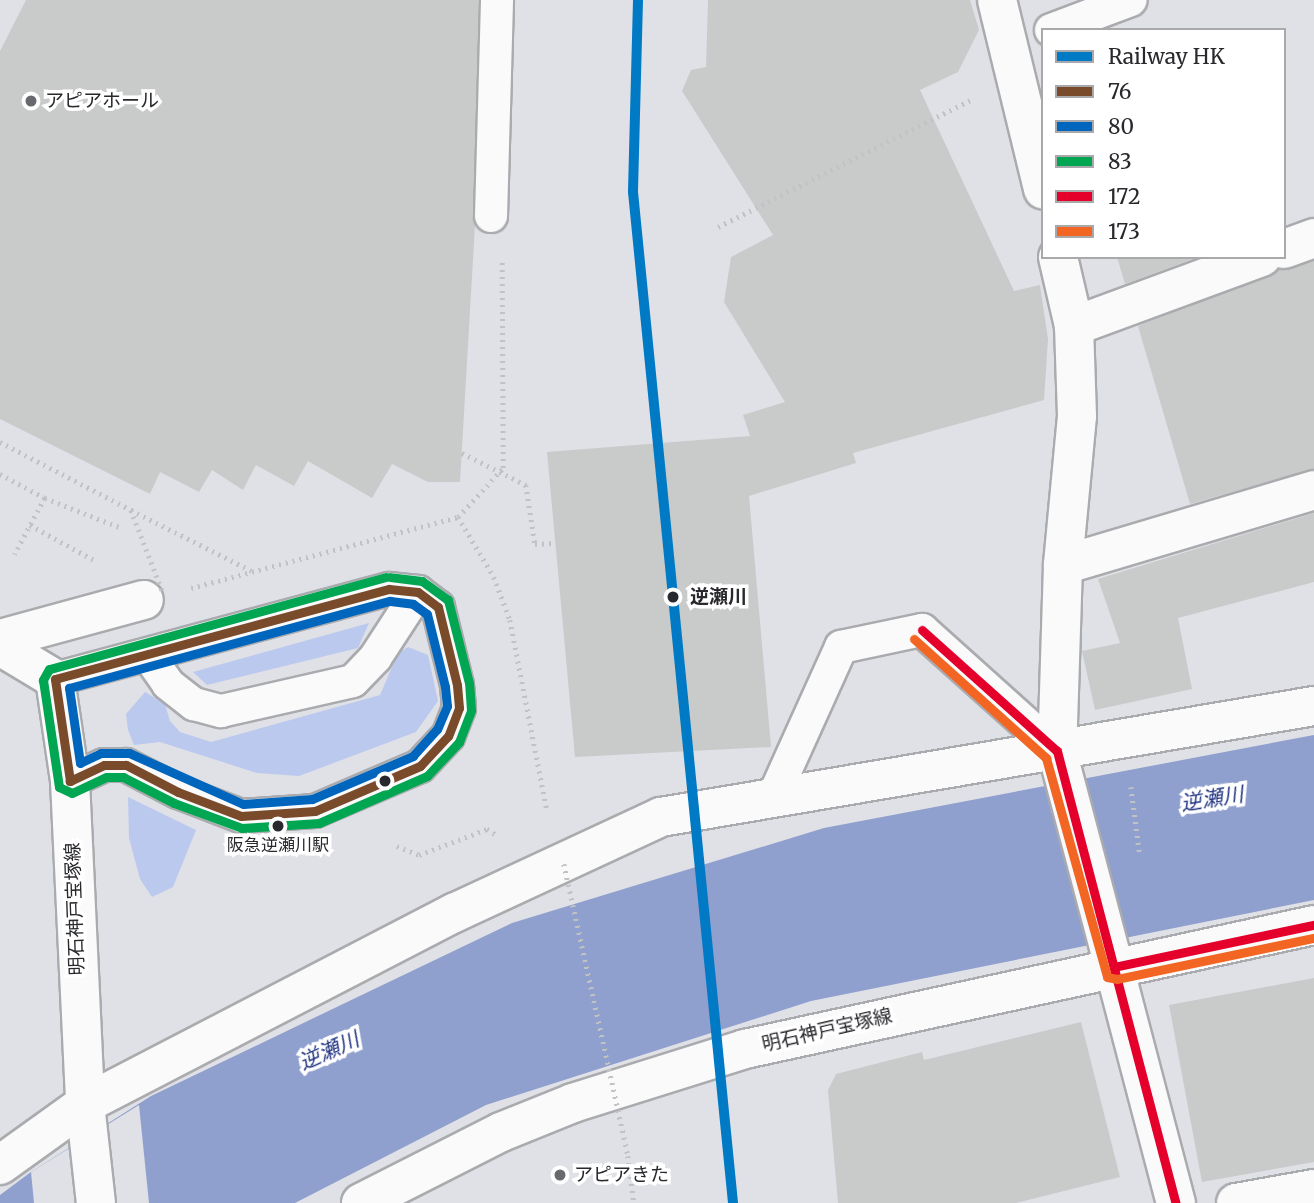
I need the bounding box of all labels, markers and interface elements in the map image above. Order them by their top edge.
legend [1041,28,1286,259]
text: Railway HK [1108,43,1225,70]
text: 76 [1108,78,1131,105]
place label: アピアホール [45,90,159,112]
marker: アピアホール [23,93,39,109]
text: 80 [1108,113,1134,140]
text: 83 [1108,148,1132,175]
text: 172 [1108,183,1140,210]
text: 173 [1108,218,1140,245]
marker: 逆瀬川 [662,586,684,608]
place label: 逆瀬川 [690,586,747,608]
unlabelled marker [378,774,392,788]
water label: 逆瀬川 [1179,782,1245,816]
marker: 阪急逆瀬川駅 [271,819,285,833]
place label: 阪急逆瀬川駅 [227,836,329,856]
street label: 明石神戸宝塚線 [61,842,89,976]
street label: 明石神戸宝塚線 [760,1004,894,1056]
water label: 逆瀬川 [295,1027,363,1075]
place label: アピアきた [574,1164,669,1186]
marker: アピアきた [552,1167,568,1183]

